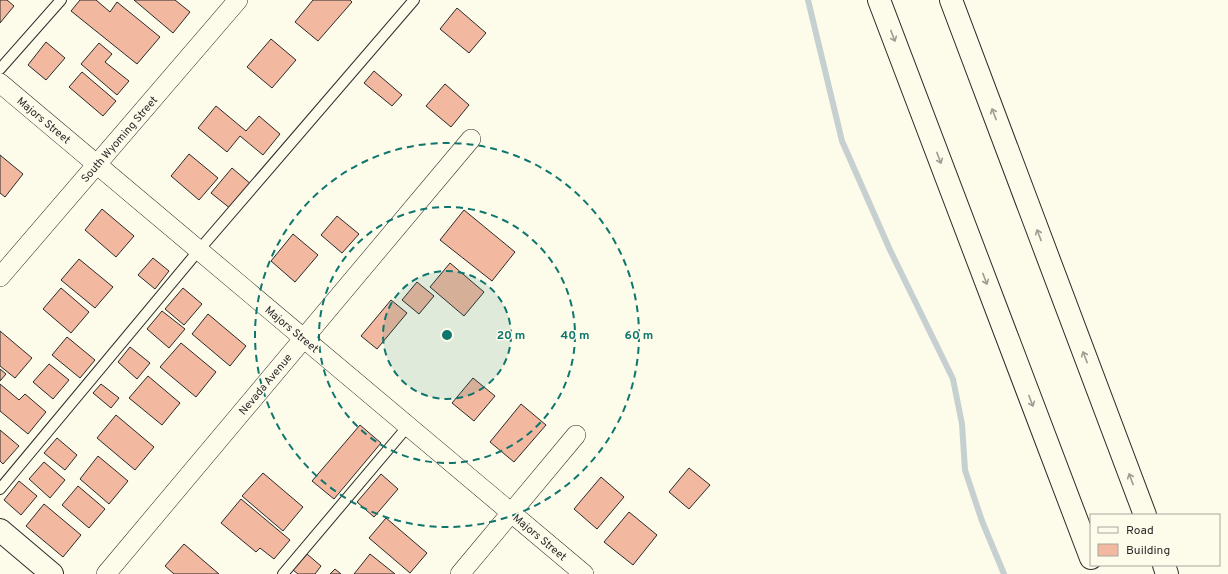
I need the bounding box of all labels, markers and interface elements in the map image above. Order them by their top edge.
one-way arrow [889,30,897,42]
street label: Majors Street [14,94,73,147]
street label: South Wyoming Street [78,94,161,186]
one-way arrow [989,108,997,120]
one-way arrow [935,152,943,164]
one-way arrow [1035,230,1043,242]
one-way arrow [982,273,989,286]
street label: Majors Street [262,303,321,356]
centre of rings [440,328,454,342]
text: 20 m [497,328,525,344]
text: 40 m [560,328,590,344]
text: 60 m [625,328,653,344]
street label: Nevada Avenue [236,351,296,418]
one-way arrow [1081,351,1089,363]
one-way arrow [1028,395,1036,407]
one-way arrow [1127,473,1135,485]
street label: Majors Street [510,511,569,564]
legend [1090,514,1220,566]
text: Road [1126,523,1154,539]
text: Building [1126,543,1170,559]

